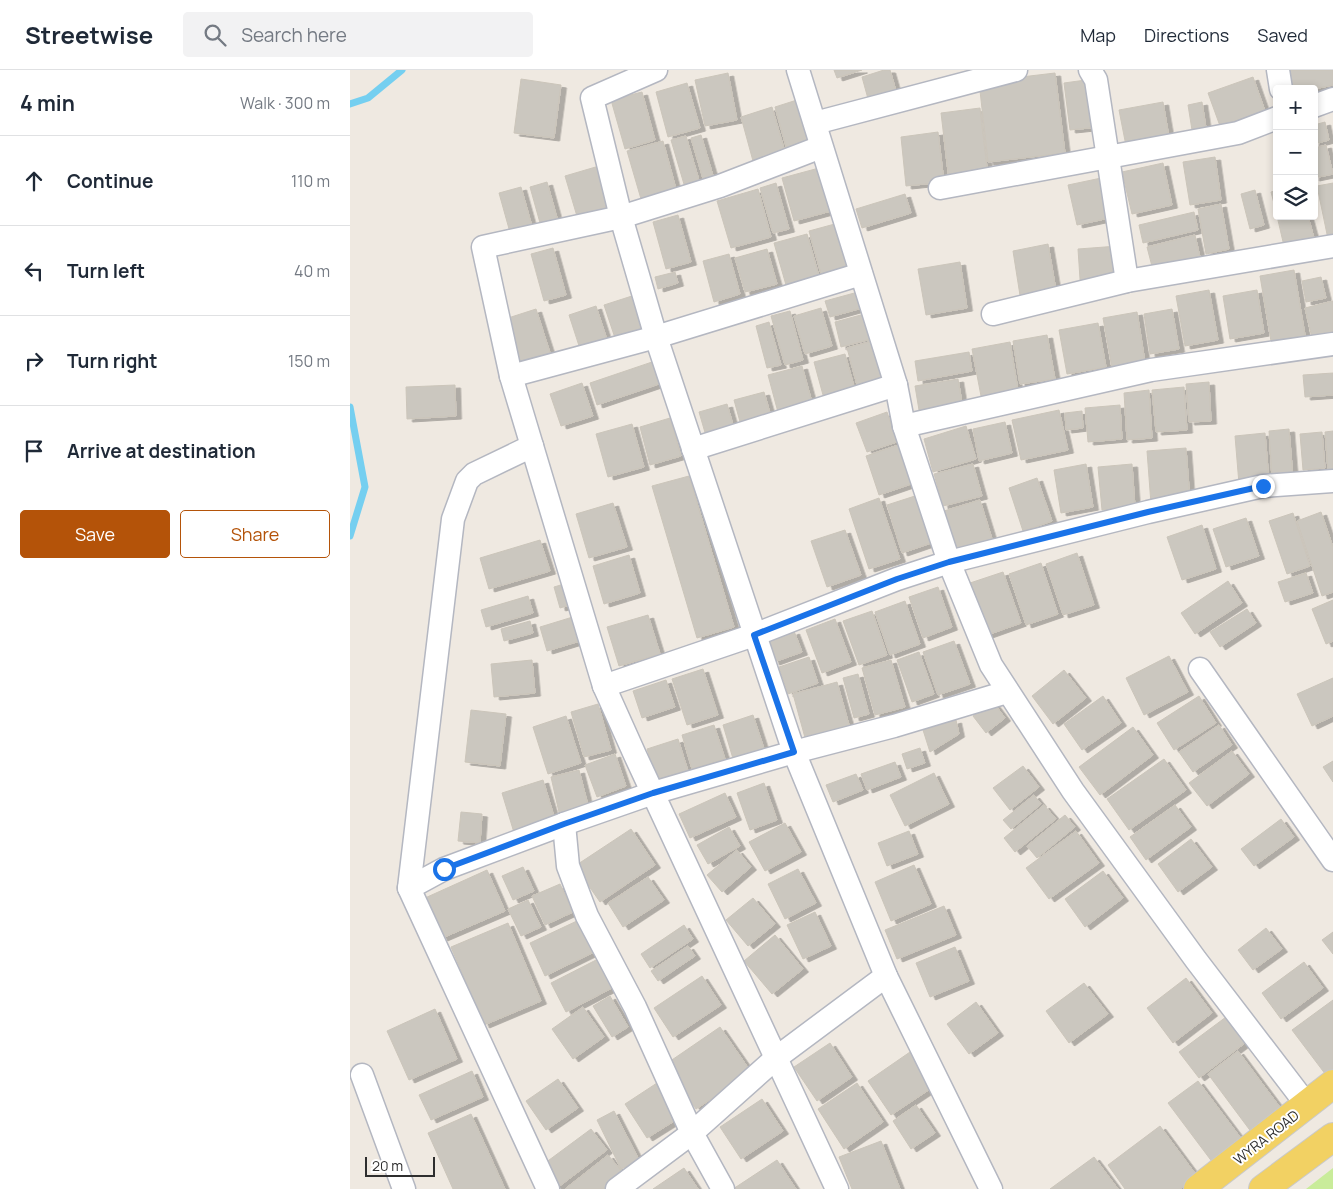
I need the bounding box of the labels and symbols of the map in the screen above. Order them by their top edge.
route end [1252,475,1275,498]
route start [433,858,456,881]
street label: WYRA ROAD [1229,1105,1303,1169]
scale bar [365,1154,435,1177]

